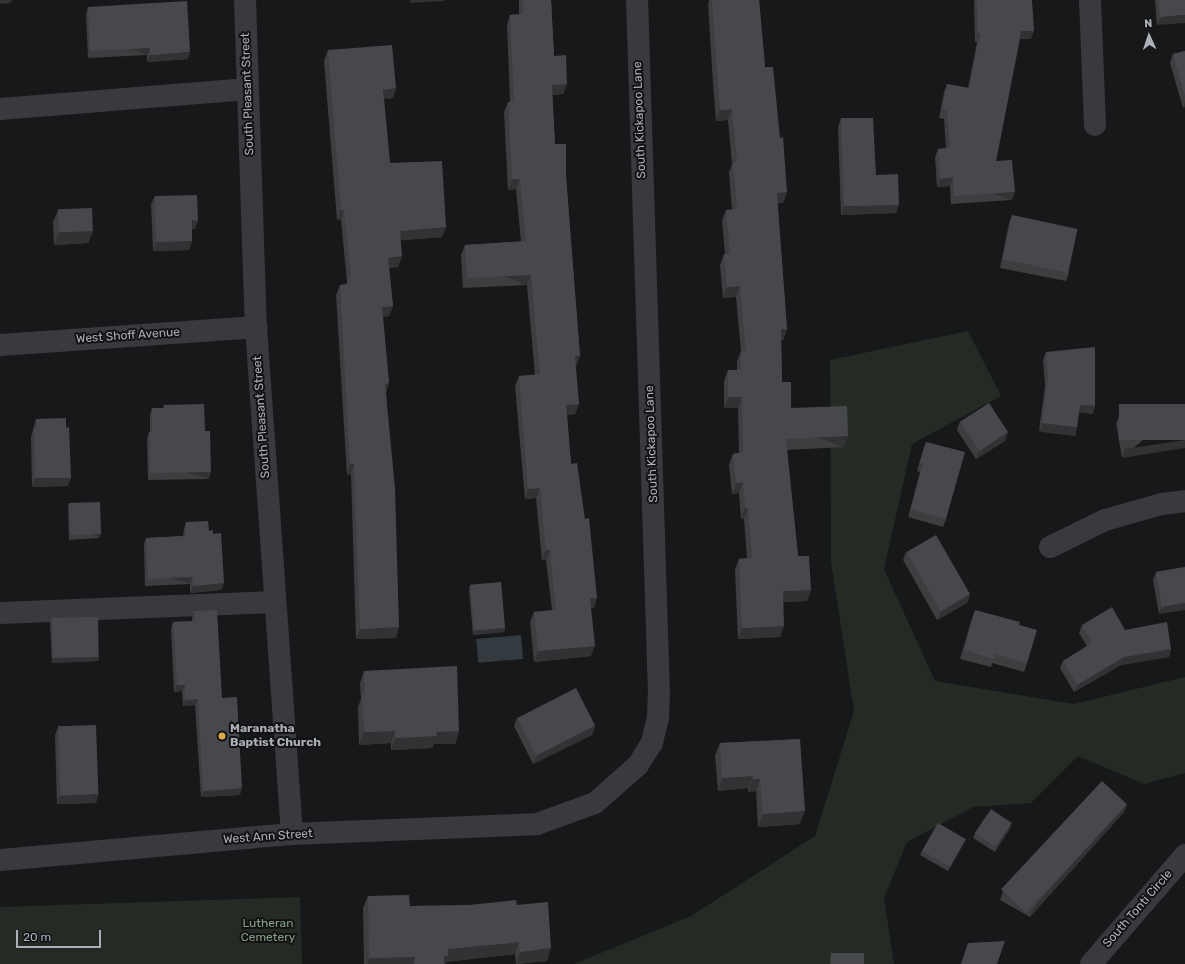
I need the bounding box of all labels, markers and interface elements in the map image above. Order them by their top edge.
north arrow [1129,16,1169,56]
text: N [1144,17,1153,30]
street label: South Pleasant Street [239,32,257,156]
street label: South Kickapoo Lane [631,61,649,179]
street label: West Shoff Avenue [75,325,181,347]
street label: South Pleasant Street [251,355,273,479]
street label: South Kickapoo Lane [643,385,661,503]
place label: Maranatha Baptist Church [230,722,321,750]
marker: Maranatha Baptist Church [217,731,227,741]
street label: West Ann Street [223,827,313,847]
street label: South Tonti Circle [1100,867,1176,951]
park label: Lutheran Cemetery [241,917,295,945]
scale bar [18,922,103,948]
text: 20 m [23,930,51,944]

